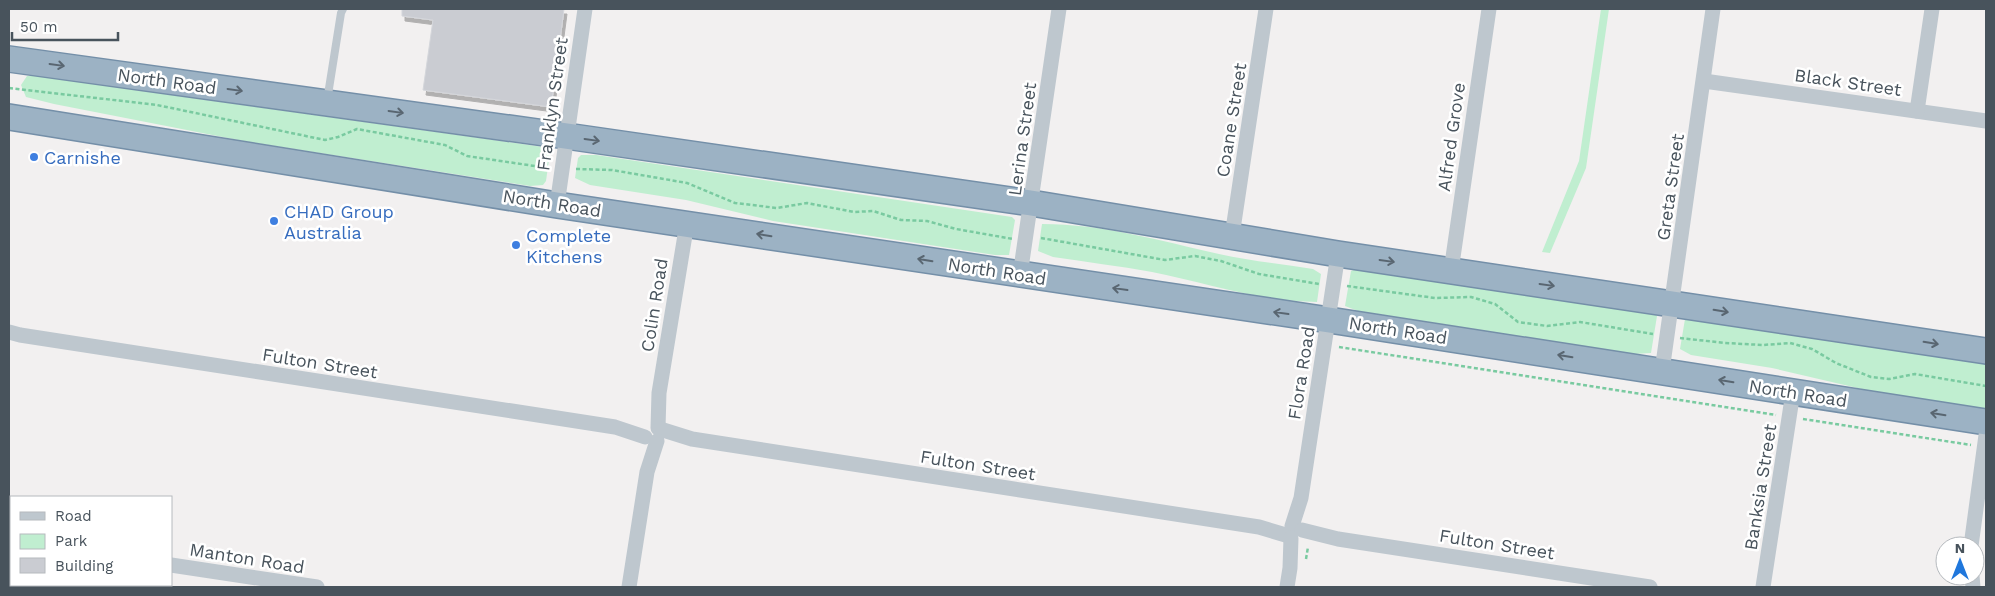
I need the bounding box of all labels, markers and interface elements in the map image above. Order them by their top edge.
scale bar [12,10,119,42]
text: 50 m [20,18,57,36]
street label: Franklyn Street [532,35,572,172]
one-way arrow [49,61,65,71]
street label: Coane Street [1212,61,1250,179]
street label: North Road [116,64,218,98]
street label: Black Street [1793,64,1903,100]
street label: Lerina Street [1004,81,1040,197]
street label: Alfred Grove [1433,81,1469,193]
one-way arrow [227,85,243,95]
one-way arrow [388,108,404,118]
street label: Greta Street [1652,132,1688,242]
one-way arrow [584,135,600,145]
place label: Carnishe [44,147,121,168]
marker: Carnishe [28,151,40,163]
street label: North Road [501,185,603,221]
place label: CHAD Group Australia [284,201,394,243]
marker: CHAD Group Australia [268,215,280,227]
place label: Complete Kitchens [526,225,611,267]
one-way arrow [756,230,772,240]
marker: Complete Kitchens [510,239,522,251]
street label: North Road [946,253,1048,289]
one-way arrow [917,255,933,265]
street label: Colin Road [636,257,672,353]
one-way arrow [1378,257,1394,267]
one-way arrow [1539,280,1555,290]
one-way arrow [1112,284,1128,294]
one-way arrow [1712,306,1728,316]
one-way arrow [1273,307,1289,317]
street label: North Road [1347,312,1449,348]
street label: Flora Road [1283,325,1319,421]
one-way arrow [1923,338,1939,348]
street label: Fulton Street [261,344,380,383]
one-way arrow [1557,351,1573,361]
street label: North Road [1747,375,1849,411]
one-way arrow [1718,376,1734,386]
one-way arrow [1930,409,1946,419]
street label: Banksia Street [1740,422,1780,552]
street label: Fulton Street [919,446,1038,485]
legend [10,496,172,586]
text: Road [55,507,92,525]
street label: Fulton Street [1438,525,1557,564]
text: Park [55,532,88,550]
north arrow [1935,536,1985,586]
street label: Manton Road [188,539,306,577]
text: N [1955,540,1965,556]
text: Building [55,557,113,575]

